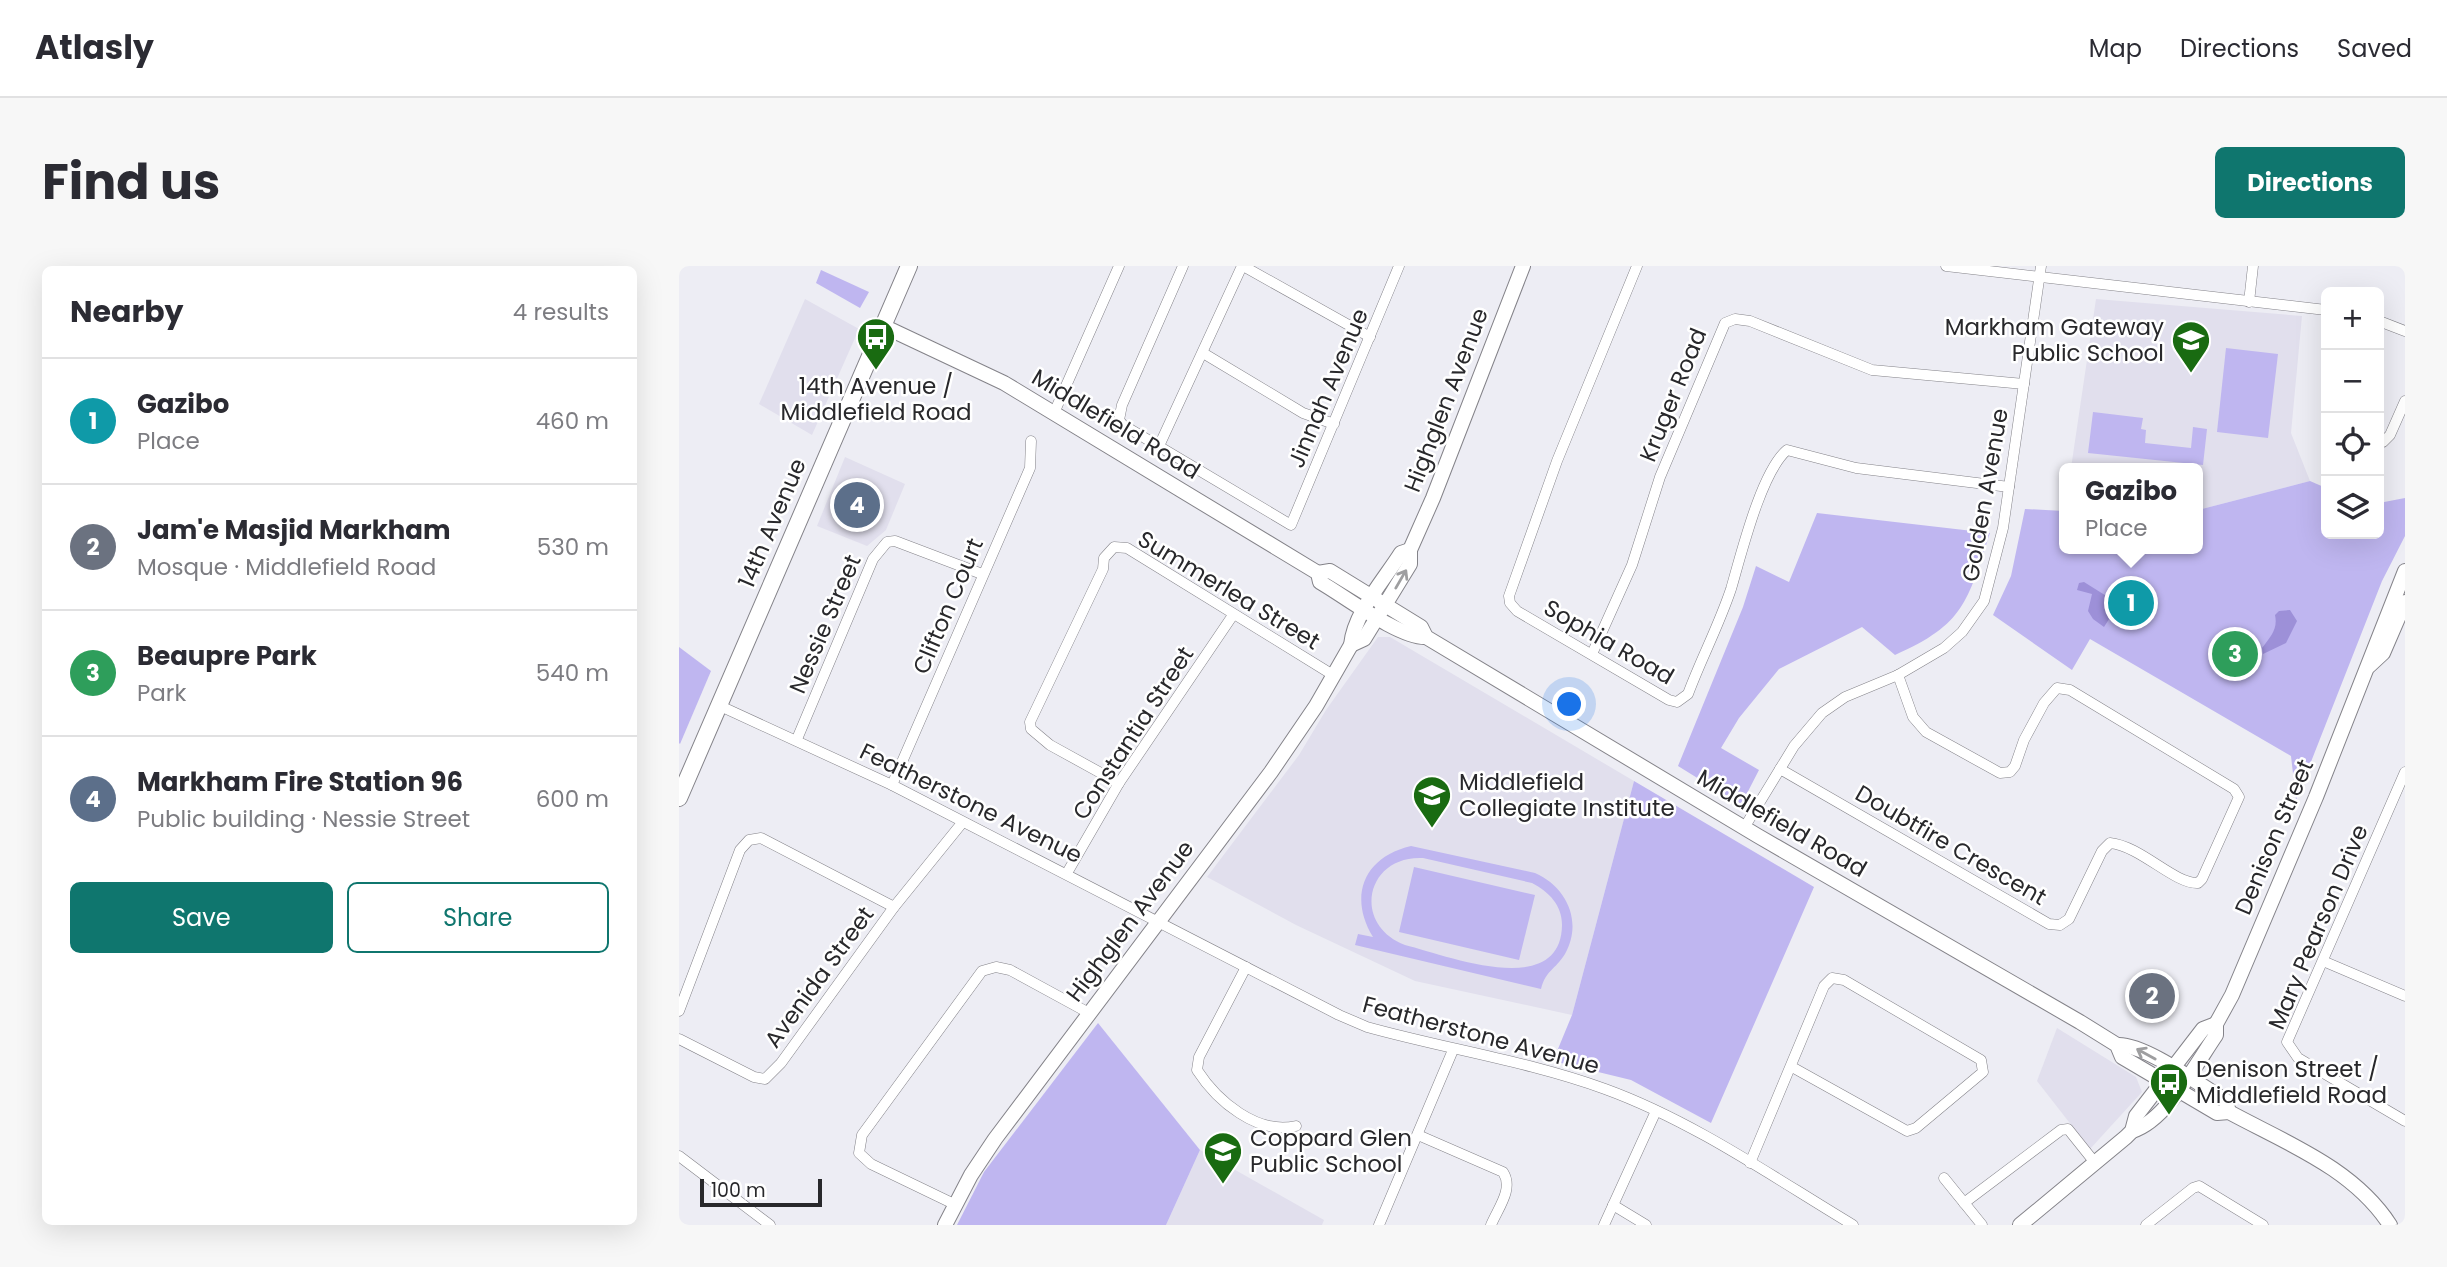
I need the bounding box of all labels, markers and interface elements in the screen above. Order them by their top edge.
text: Atlasly [35,24,154,71]
text: Map [2089,32,2142,65]
text: Directions [2180,32,2299,65]
text: Saved [2337,32,2412,65]
button: Directions [2215,147,2405,218]
text: Find us [42,148,220,216]
map controls [2321,287,2384,539]
button: + [2321,287,2384,350]
text: Nearby [70,290,184,333]
text: 4 results [513,296,609,328]
street label: Jinnah Avenue [1280,303,1376,473]
street label: Highglen Avenue [1396,303,1496,497]
place label: Markham Gateway Public School [1945,311,2164,369]
bus stop icon: 14th Avenue / Middlefield Road [855,316,897,371]
school or university icon: Markham Gateway Public School [2170,319,2212,374]
street label: Kruger Road [1632,323,1714,467]
button: − [2321,350,2384,413]
street label: Middlefield Road [1026,361,1206,487]
place label: 14th Avenue / Middlefield Road [780,370,972,428]
text: Gazibo [137,386,229,422]
text: 1 [89,405,97,437]
text: 460 m [536,405,609,437]
street label: Golden Avenue [1954,406,2016,584]
button: locate [2321,413,2384,476]
text: Place [137,425,200,457]
street label: 14th Avenue [730,453,814,593]
popup [2059,463,2203,554]
text: Gazibo [2085,473,2177,509]
button: layers [2321,476,2384,539]
pin: 4 [834,479,880,531]
text: Jam'e Masjid Markham [137,512,450,548]
text: Place [2085,512,2148,544]
street label: Summerlea Street [1132,523,1326,657]
text: 2 [86,531,100,563]
text: 530 m [537,531,609,563]
street label: Clifton Court [905,533,991,679]
street label: Nessie Street [781,550,869,698]
text: Mosque · Middlefield Road [137,551,436,583]
one-way arrow [1395,569,1408,590]
pin: 1 [2108,577,2154,629]
street label: Sophia Road [1538,592,1680,692]
pin: 3 [2212,628,2258,680]
text: Beaupre Park [137,638,317,674]
street label: Constantia Street [1065,640,1201,826]
text: 3 [86,657,100,689]
text: 540 m [536,657,609,689]
text: Park [137,677,186,709]
your location [1552,687,1586,721]
street label: Featherstone Avenue [854,735,1088,871]
street label: Denison Street [2227,754,2321,920]
street label: Middlefield Road [1691,761,1873,885]
text: Markham Fire Station 96 [137,764,463,800]
place label: Middlefield Collegiate Institute [1459,766,1675,824]
school or university icon: Middlefield Collegiate Institute [1411,774,1453,829]
street label: Doubtfire Crescent [1850,777,2052,913]
text: 4 [85,783,101,815]
text: 600 m [536,783,609,815]
text: Public building · Nessie Street [137,803,470,835]
street label: Mary Pearson Drive [2260,819,2376,1035]
street label: Highglen Avenue [1059,834,1201,1008]
button: Save [70,882,333,953]
button: Share [347,882,609,953]
street label: Avenida Street [757,900,881,1054]
pin: 2 [2129,970,2175,1022]
street label: Featherstone Avenue [1359,988,1603,1082]
one-way arrow [2136,1047,2157,1060]
place label: Denison Street / Middlefield Road [2196,1053,2387,1111]
bus stop icon: Denison Street / Middlefield Road [2148,1061,2190,1116]
place label: Coppard Glen Public School [1250,1122,1412,1180]
school or university icon: Coppard Glen Public School [1202,1130,1244,1185]
scale bar [700,1176,823,1208]
text: 100 m [711,1177,766,1204]

